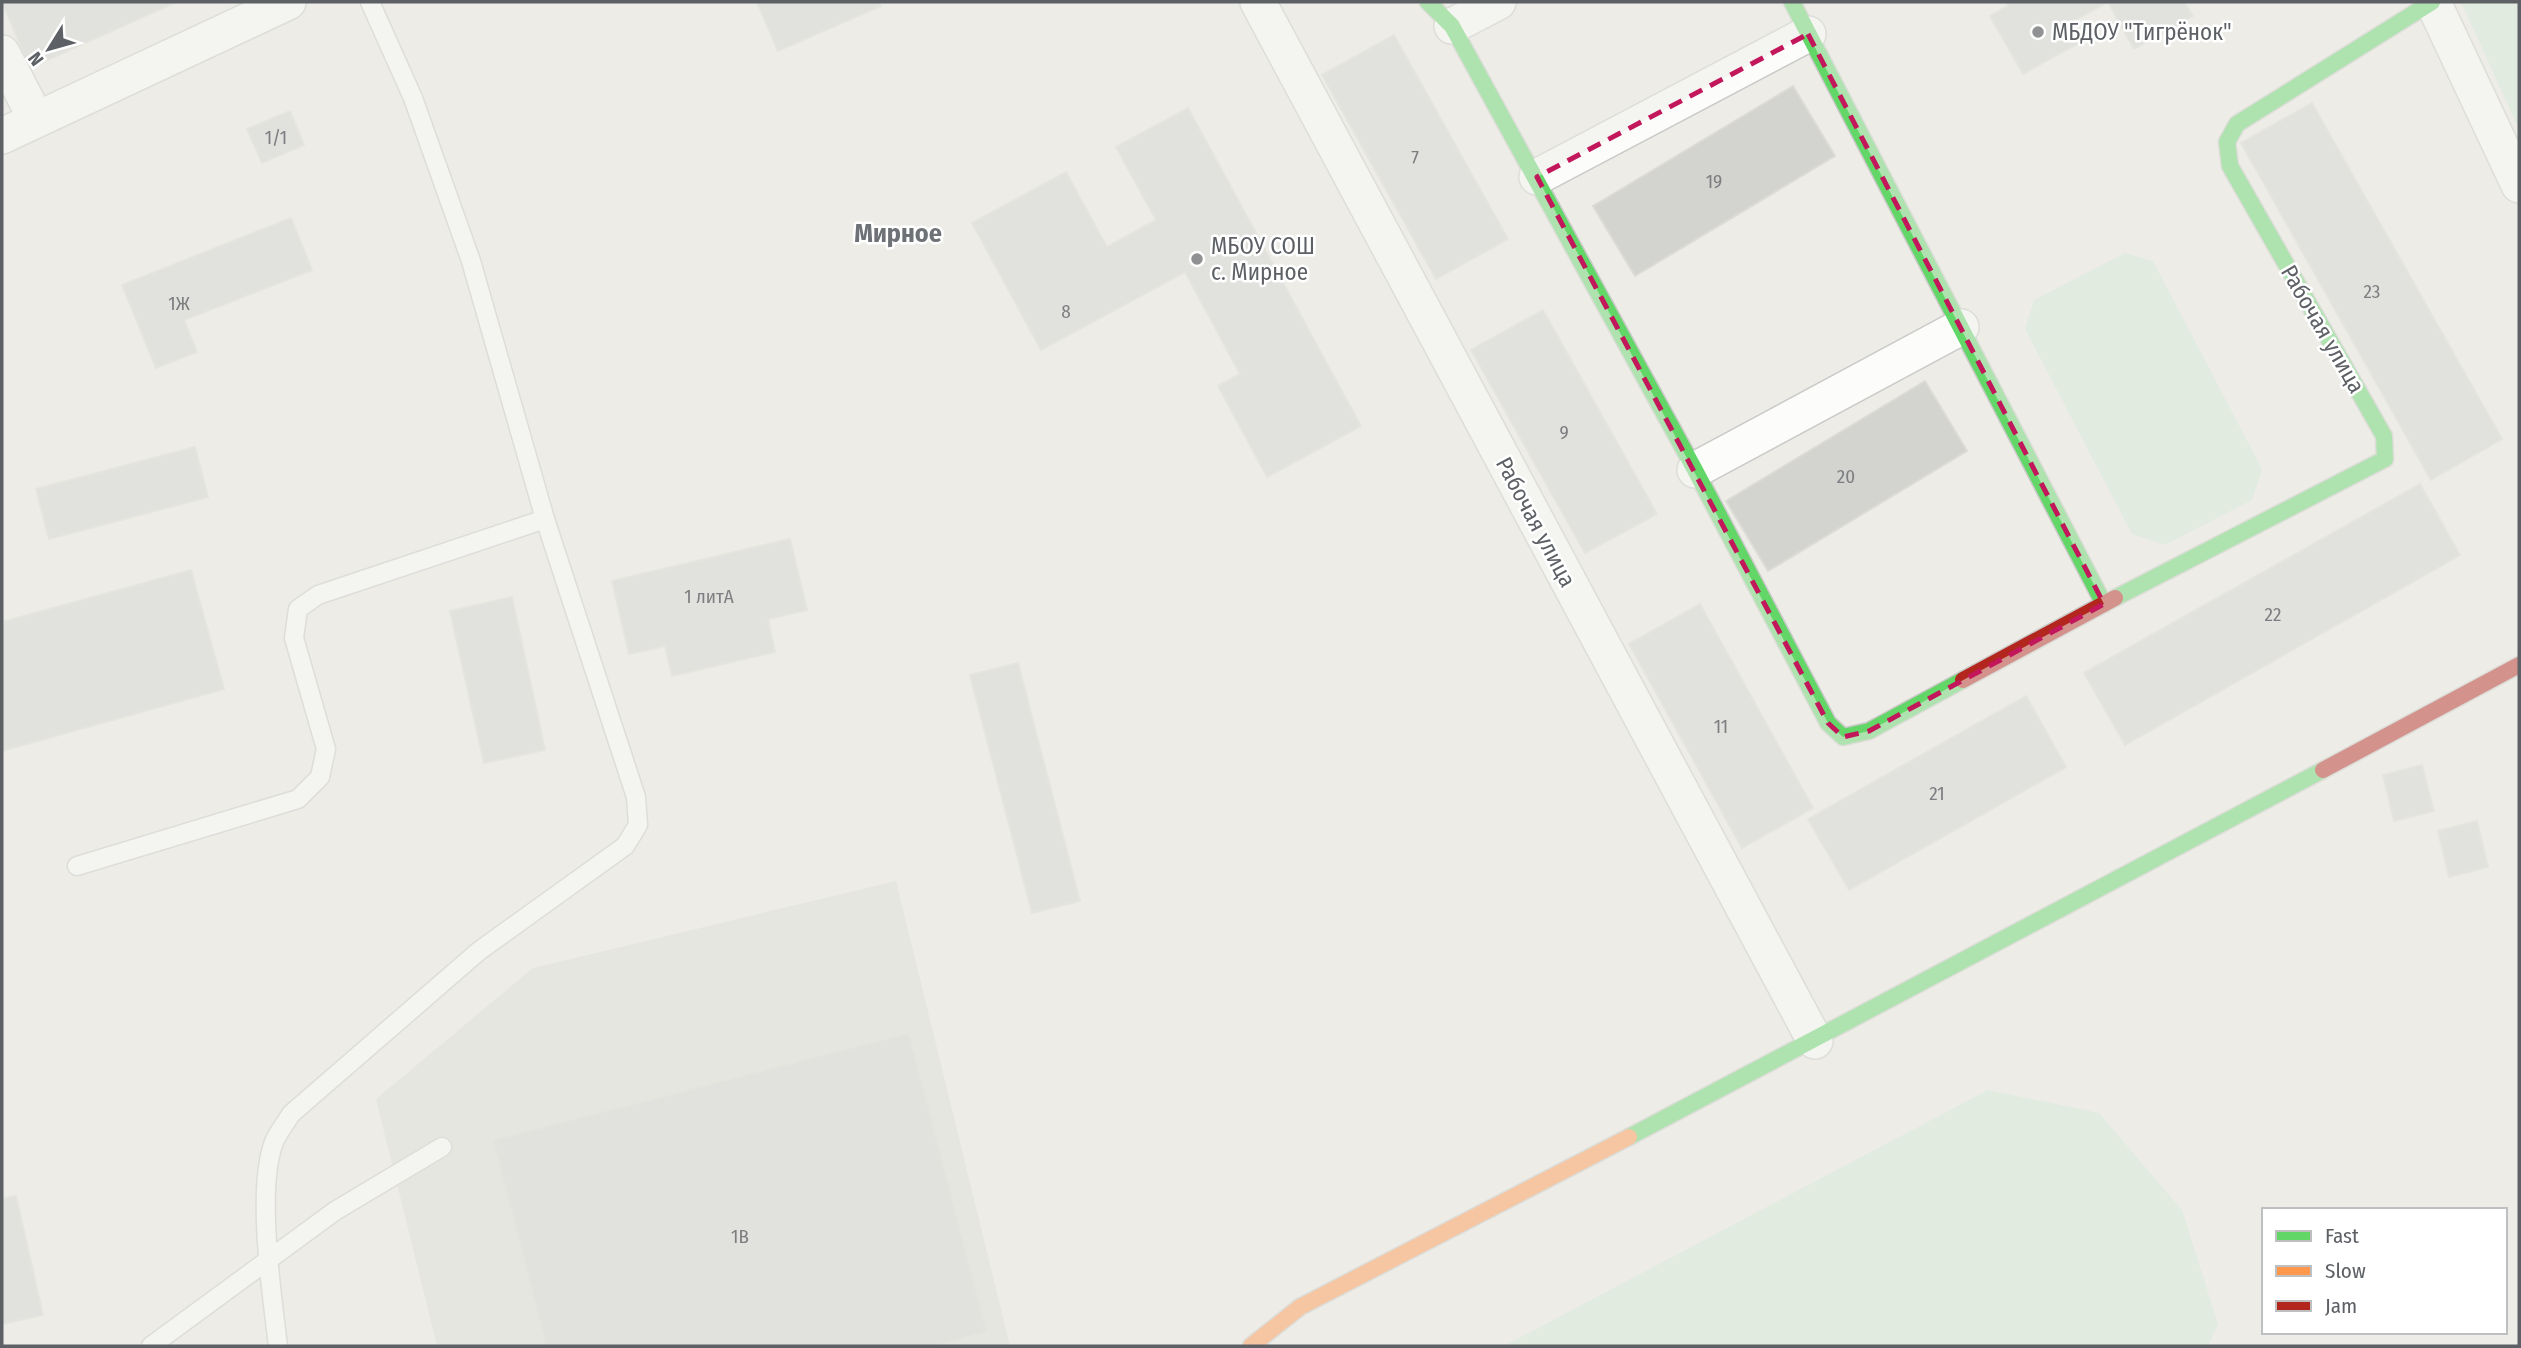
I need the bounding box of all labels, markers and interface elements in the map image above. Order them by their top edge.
north arrow [14,14,84,84]
place label: МБДОУ "Тигрёнок" [2052,18,2232,46]
marker: МБДОУ "Тигрёнок" [2030,24,2046,40]
text: N [23,47,48,70]
house number: 1/1 [265,126,287,149]
house number: 7 [1411,146,1419,169]
house number: 19 [1706,170,1722,193]
district label: Мирное [854,218,942,249]
place label: МБОУ СОШ с. Мирное [1211,232,1315,286]
marker: МБОУ СОШ с. Мирное [1189,251,1205,267]
street label: Рабочая улица [2275,260,2371,398]
house number: 23 [2364,280,2380,303]
house number: 1Ж [168,292,191,315]
house number: 8 [1061,300,1071,323]
house number: 9 [1559,421,1569,444]
street label: Рабочая улица [1490,452,1582,592]
house number: 20 [1837,465,1855,488]
house number: 1 литА [684,585,734,608]
house number: 22 [2265,603,2281,626]
house number: 11 [1714,715,1728,738]
house number: 21 [1929,782,1945,805]
legend [2262,1208,2507,1334]
text: Fast [2325,1223,2359,1249]
house number: 1В [731,1225,749,1248]
text: Slow [2325,1258,2366,1284]
text: Jam [2325,1293,2357,1319]

